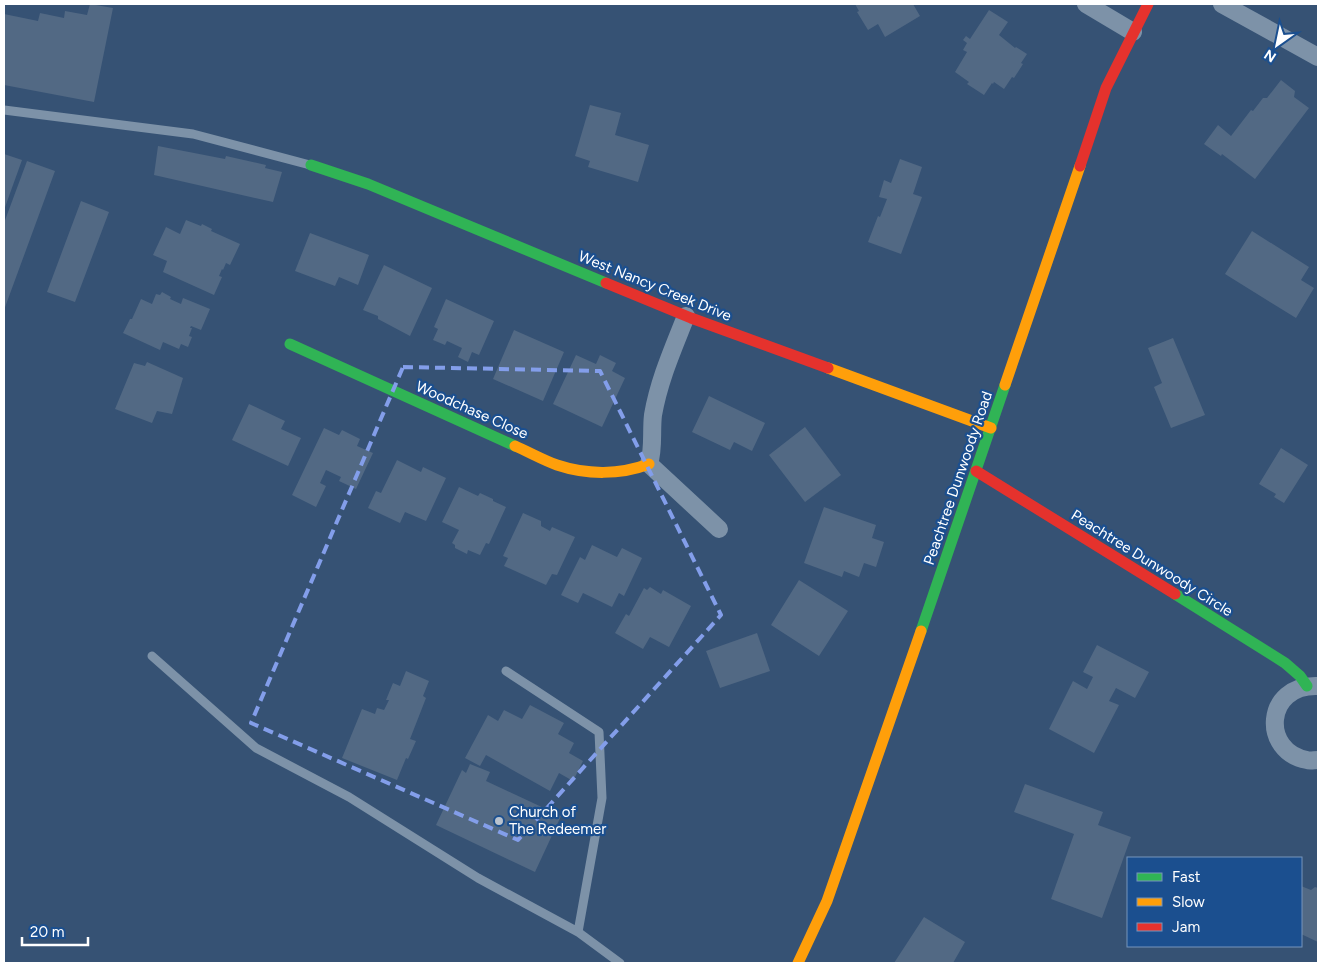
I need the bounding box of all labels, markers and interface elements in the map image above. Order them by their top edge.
north arrow [1252,20,1302,70]
text: N [1261,45,1279,66]
street label: West Nancy Creek Drive [576,247,734,325]
street label: Woodchase Close [413,377,531,443]
street label: Peachtree Dunwoody Road [920,389,996,567]
street label: Peachtree Dunwoody Circle [1068,506,1236,620]
place label: Church of The Redeemer [509,803,606,838]
marker: Church of The Redeemer [493,815,505,827]
legend [1127,857,1302,947]
text: Fast [1172,868,1201,886]
text: Slow [1172,893,1205,911]
scale bar [22,914,89,946]
text: Jam [1172,918,1200,936]
text: 20 m [30,923,64,941]

